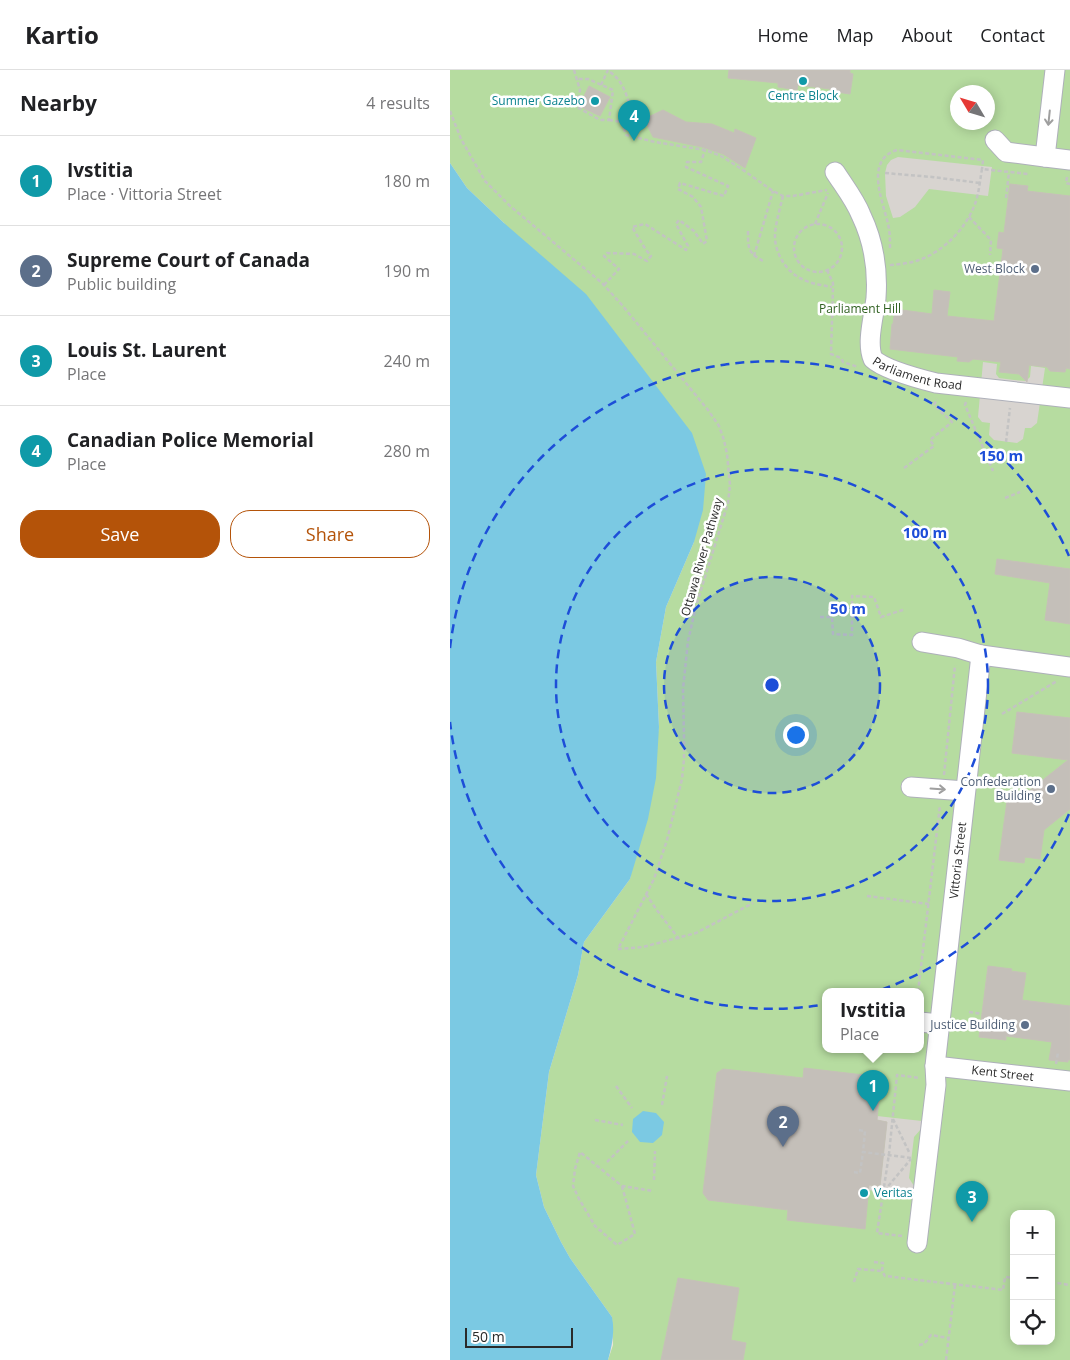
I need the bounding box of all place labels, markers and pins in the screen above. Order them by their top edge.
marker: Centre Block [797,75,809,87]
place label: Centre Block [768,87,839,104]
place label: Summer Gazebo [492,92,585,109]
marker: Summer Gazebo [589,95,601,107]
pin: 4 [618,100,650,141]
place label: West Block [964,260,1026,277]
marker: West Block [1029,263,1041,275]
centre of rings [763,676,781,694]
place label: Confederation Building [961,773,1041,804]
marker: Confederation Building [1045,783,1057,795]
place label: Justice Building [929,1016,1015,1033]
marker: Justice Building [1019,1019,1031,1031]
pin: 1 [857,1070,889,1111]
pin: 2 [767,1106,799,1147]
pin: 3 [956,1181,988,1222]
place label: Veritas [874,1184,913,1201]
marker: Veritas [858,1187,870,1199]

